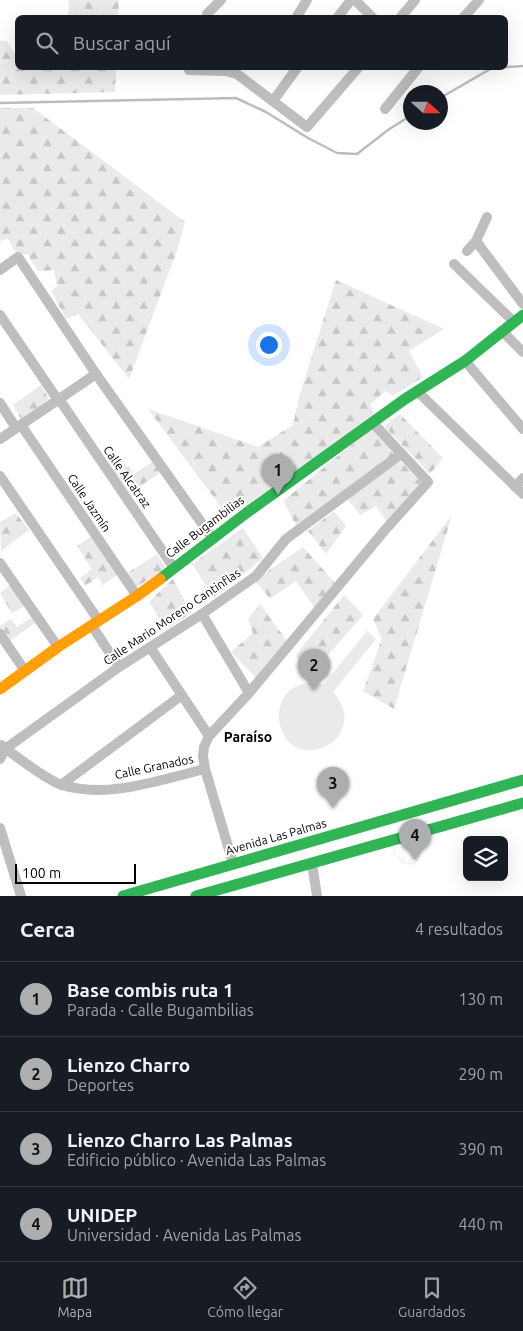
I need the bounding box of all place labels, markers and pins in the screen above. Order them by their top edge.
pin: 1 [262,454,294,495]
pin: 2 [298,649,330,690]
pin: 3 [317,767,349,808]
pin: 4 [399,819,431,860]

